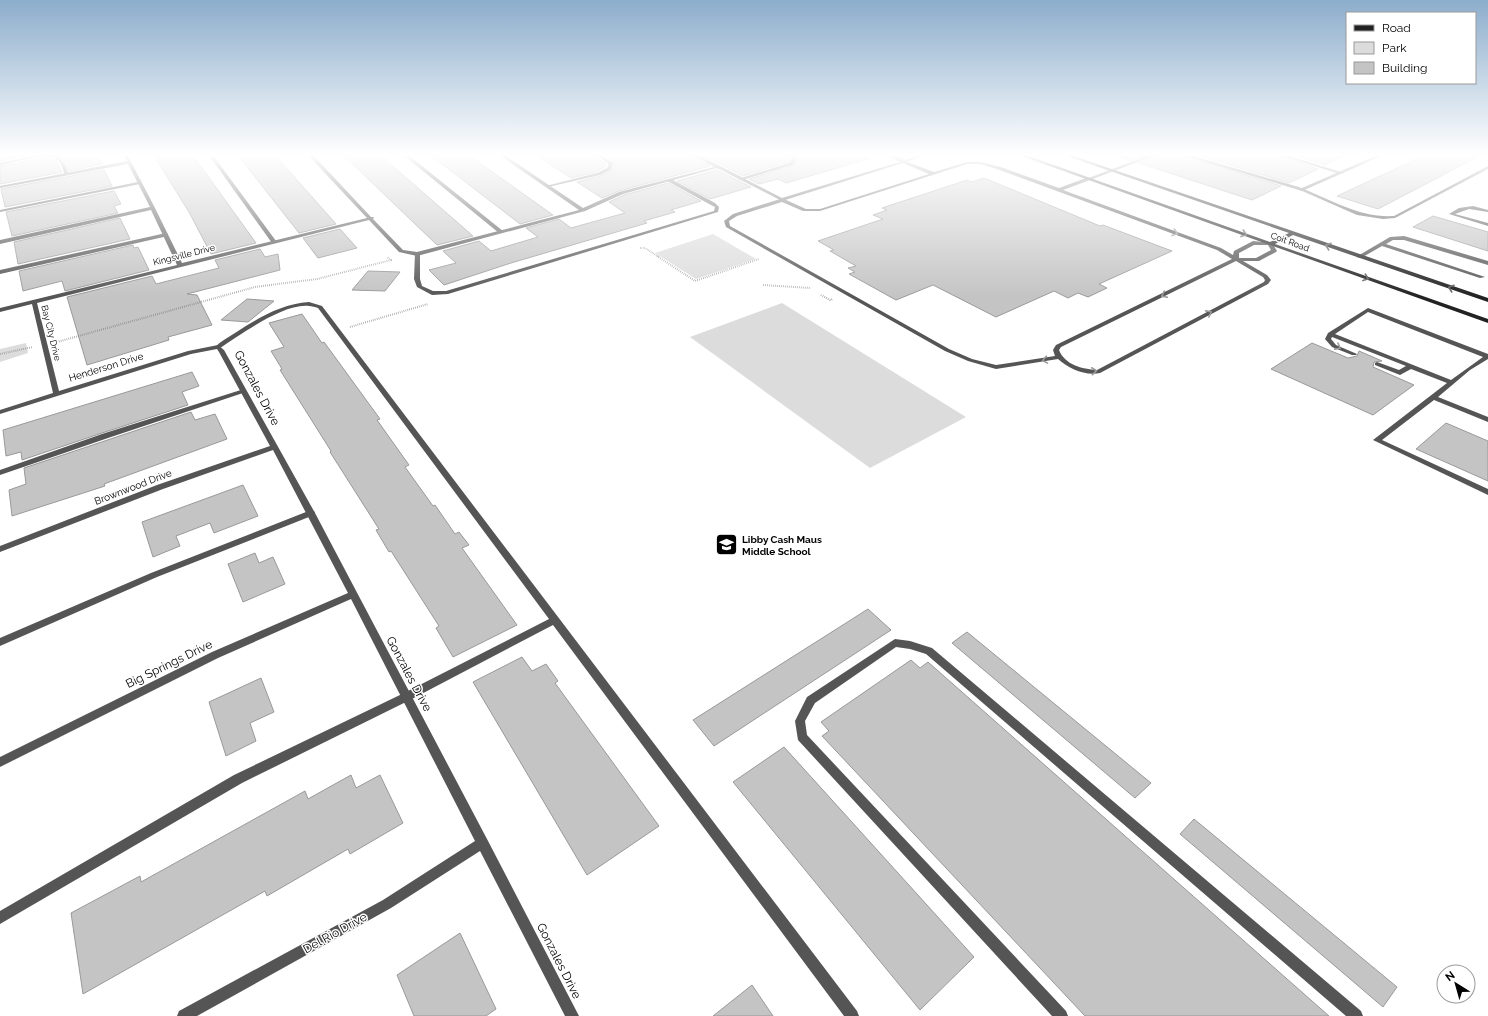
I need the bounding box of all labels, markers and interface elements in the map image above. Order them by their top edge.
legend [1346,12,1476,84]
text: Road [1382,21,1411,35]
text: Park [1382,41,1407,55]
text: Building [1382,61,1428,75]
one-way arrow [1171,228,1178,237]
one-way arrow [1240,230,1247,238]
street label: Coit Road [1269,230,1311,254]
street label: Kingsville Drive [152,242,217,268]
one-way arrow [1325,243,1332,251]
one-way arrow [1362,273,1369,282]
one-way arrow [1448,284,1455,293]
one-way arrow [1160,290,1168,298]
street label: Bay City Drive [39,304,63,363]
one-way arrow [1205,310,1212,318]
one-way arrow [1333,342,1340,350]
street label: Gonzales Drive [231,348,283,428]
street label: Henderson Drive [67,350,145,384]
one-way arrow [1042,355,1048,363]
one-way arrow [1090,367,1097,376]
street label: Brownwood Drive [93,467,173,507]
school or university icon: Libby Cash Maus Middle School [713,532,739,558]
place label: Libby Cash Maus Middle School [742,534,822,557]
street label: Gonzales Drive [383,634,435,714]
street label: Big Springs Drive [123,637,215,691]
street label: Del Rio Drive [301,910,369,956]
street label: Gonzales Drive [534,921,584,1001]
north arrow [1436,964,1476,1004]
text: N [1443,969,1458,984]

